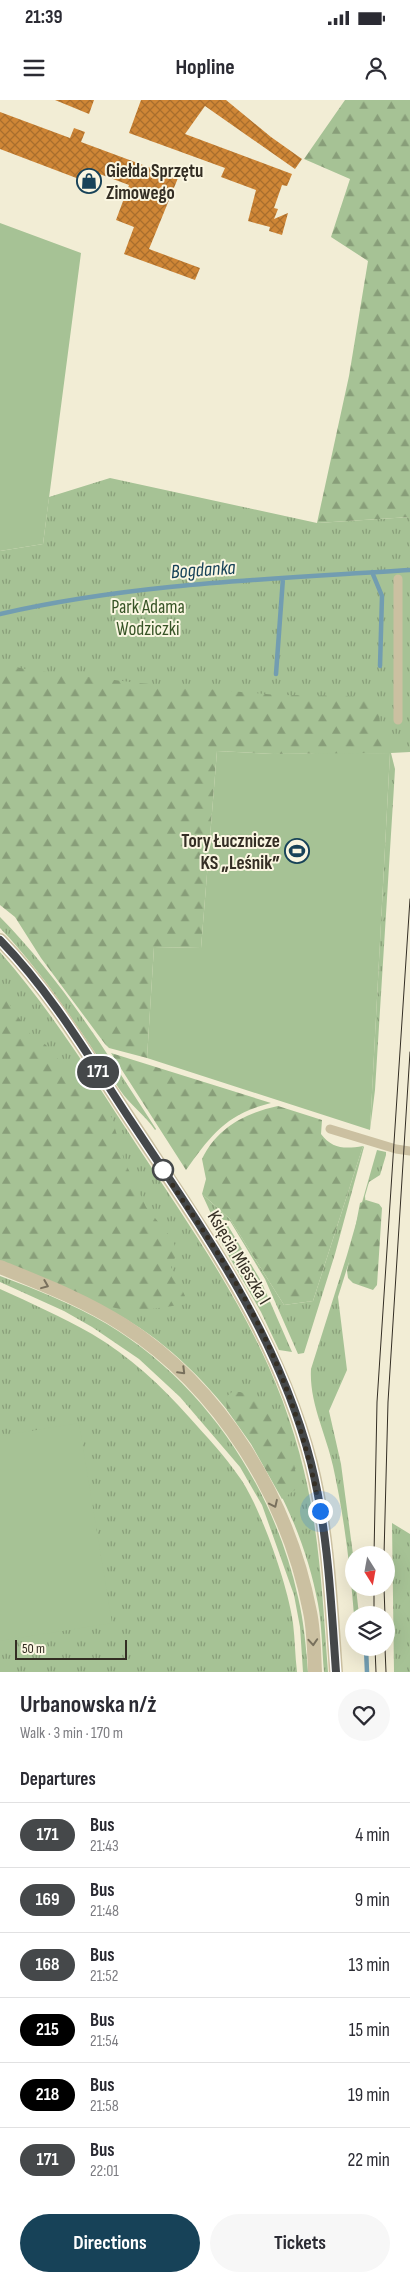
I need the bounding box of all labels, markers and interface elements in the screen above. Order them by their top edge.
text: 21:39 [25,6,63,29]
icon: menu [20,54,48,82]
text: Hopline [175,54,235,81]
icon: person [362,54,390,82]
place label: Giełda Sprzętu Zimowego [106,160,203,205]
shop icon: Giełda Sprzętu Zimowego [76,168,102,194]
water label: Bogdanka [170,556,236,584]
park label: Park Adama Wodziczki [111,596,185,641]
place label: Tory Łucznicze KS „Leśnik” [181,830,280,875]
sports icon: Tory Łucznicze KS „Leśnik” [284,838,310,864]
line badge: 171 [69,1056,127,1088]
text: 171 [87,1061,109,1082]
unlabelled marker [152,1159,174,1181]
street label: Księcia Mieszka I [202,1207,276,1309]
one-way arrow [40,1279,49,1289]
one-way arrow [176,1366,185,1375]
one-way arrow [268,1499,279,1508]
your location [308,1499,333,1524]
north arrow [345,1546,395,1596]
map controls [345,1546,395,1656]
button: layers [345,1606,395,1656]
scale bar [15,1637,128,1660]
one-way arrow [308,1639,319,1647]
text: 50 m [22,1640,45,1657]
button: heart [338,1689,390,1741]
text: Urbanowska n/ż [20,1690,156,1719]
text: Walk · 3 min · 170 m [20,1724,123,1743]
text: Departures [20,1768,96,1791]
text: Bus [90,1814,115,1837]
text: 171 [37,1824,58,1845]
text: 4 min [355,1824,390,1847]
text: 21:43 [90,1837,119,1856]
text: Bus [90,1879,115,1902]
text: 169 [35,1889,60,1910]
text: 9 min [355,1889,390,1912]
text: 21:48 [90,1902,119,1921]
text: Bus [90,1944,115,1967]
text: 168 [35,1954,60,1975]
text: 13 min [349,1954,390,1977]
text: 21:52 [90,1967,118,1986]
text: Bus [90,2009,115,2032]
text: 215 [36,2019,59,2040]
text: 15 min [349,2019,390,2042]
text: 21:54 [90,2032,118,2051]
text: Bus [90,2074,115,2097]
text: 218 [36,2084,59,2105]
text: 19 min [348,2084,390,2107]
text: 21:58 [90,2097,119,2116]
text: Bus [90,2139,115,2162]
text: 171 [37,2149,58,2170]
text: 22 min [347,2149,390,2172]
text: 22:01 [90,2162,119,2181]
button: Directions [20,2214,200,2272]
button: Tickets [210,2214,390,2272]

